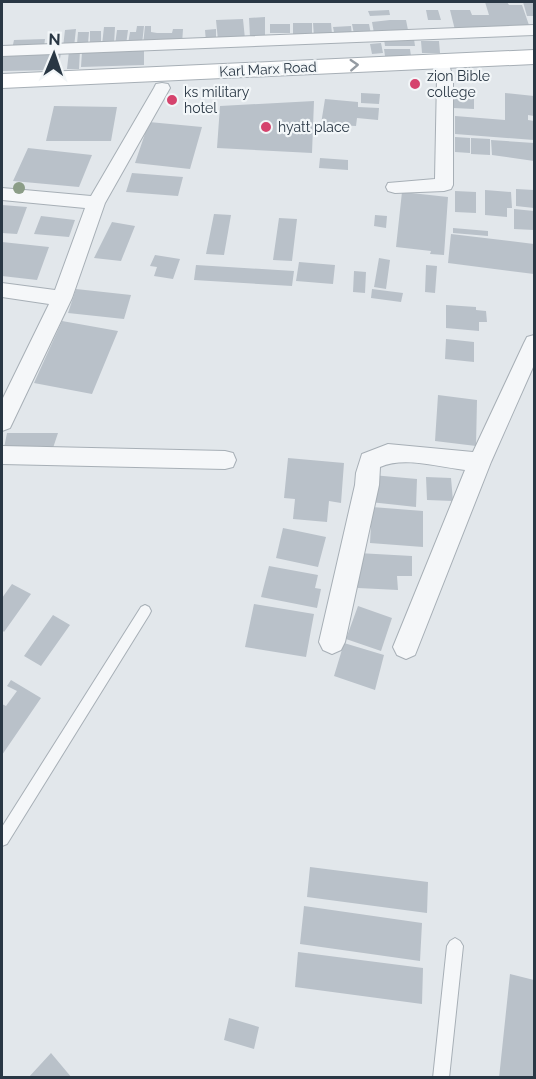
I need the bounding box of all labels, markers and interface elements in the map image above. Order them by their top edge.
north arrow [24,24,84,84]
text: N [48,30,61,49]
street label: Karl Marx Road [219,58,317,80]
one-way arrow [349,58,358,71]
place label: zion Bible college [427,68,490,100]
marker: zion Bible college [408,77,422,91]
place label: ks military hotel [184,84,250,116]
marker: ks military hotel [165,93,179,107]
place label: hyatt place [278,119,350,135]
marker: hyatt place [259,120,273,134]

